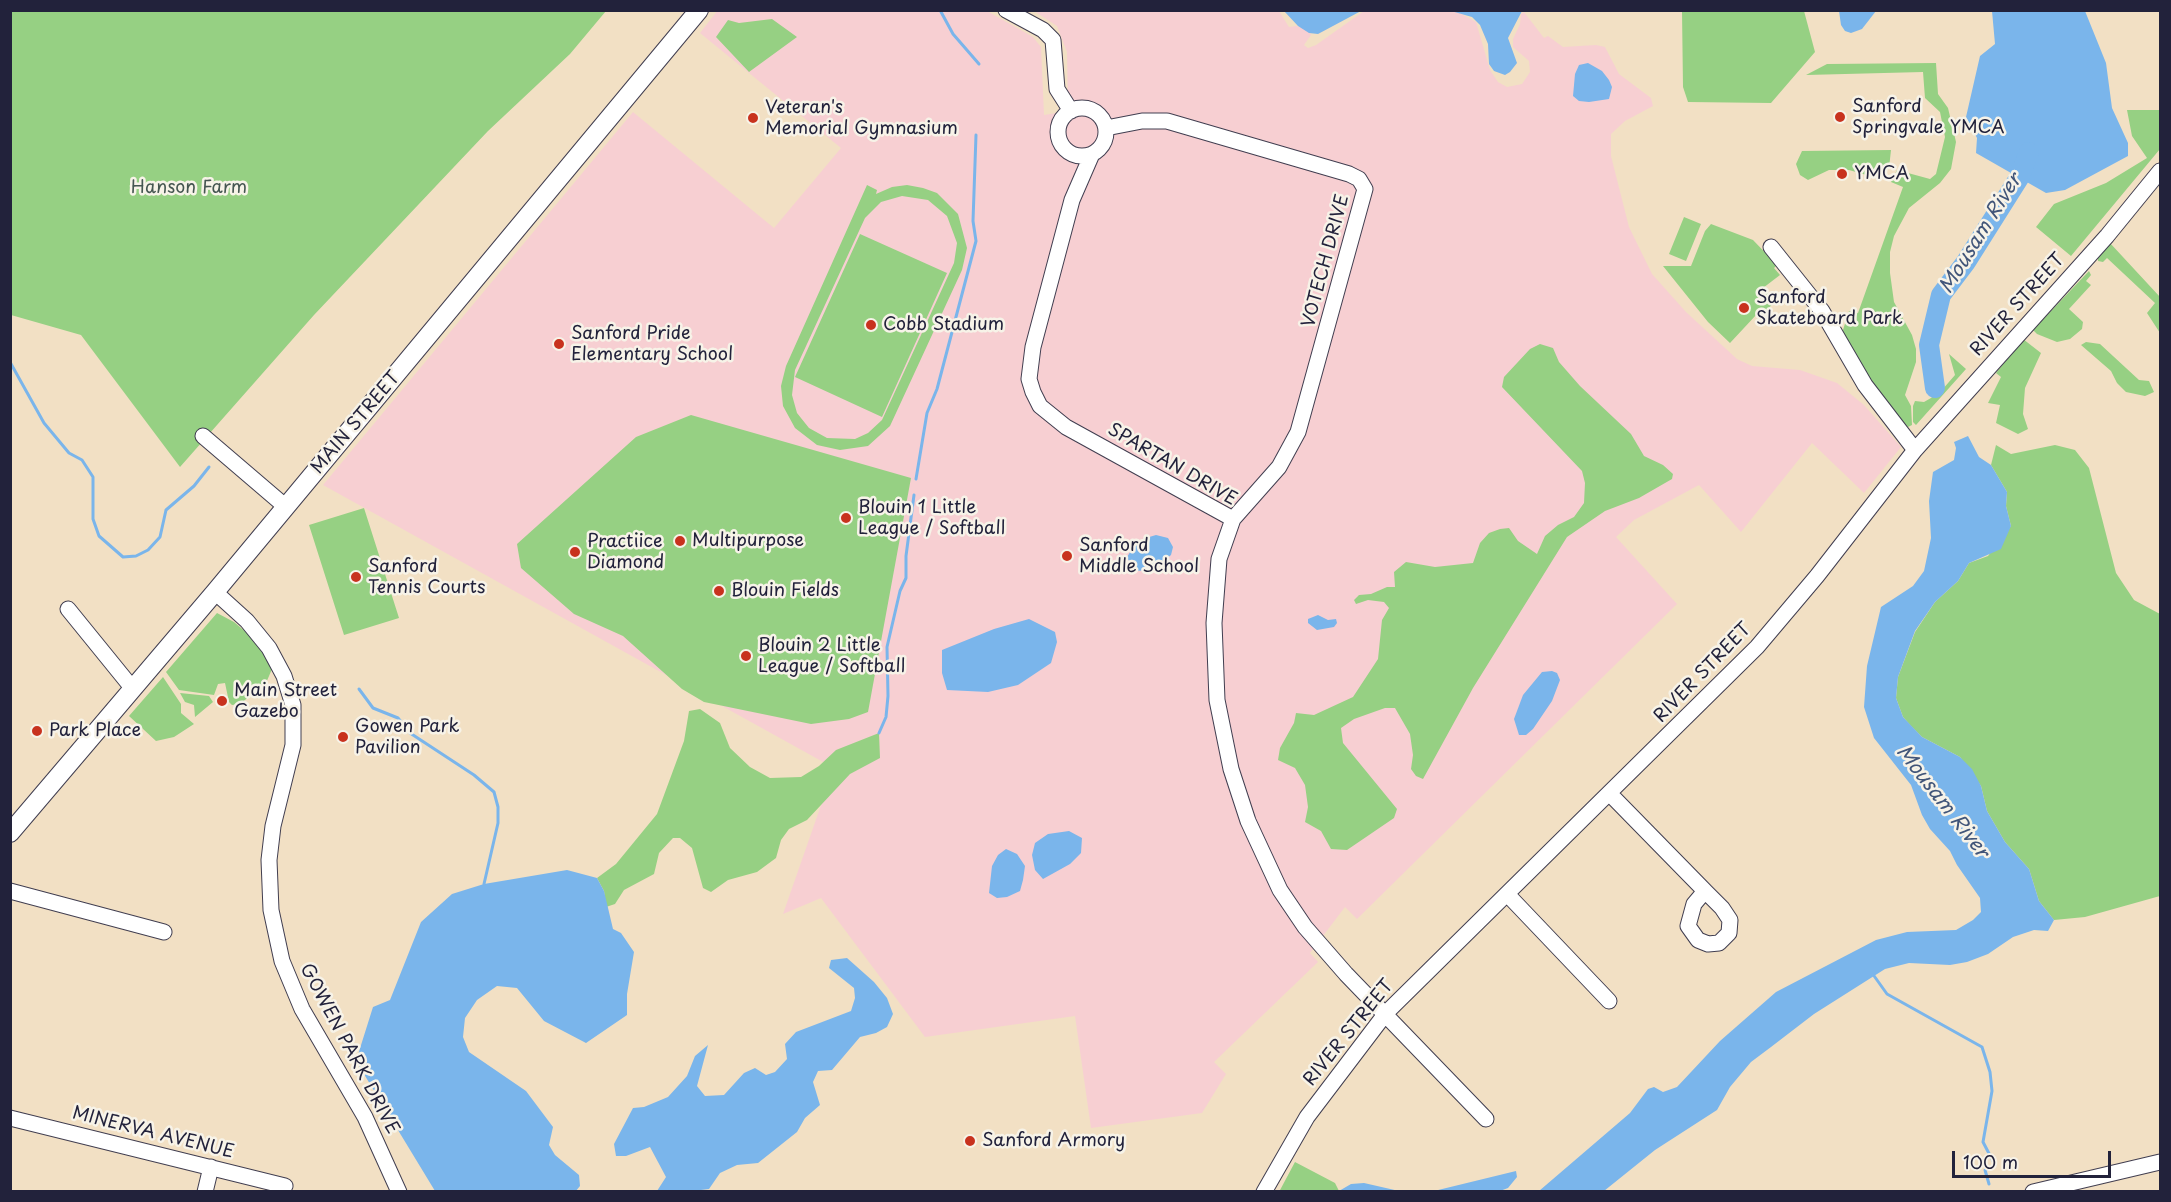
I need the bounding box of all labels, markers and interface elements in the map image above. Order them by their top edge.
place label: Sanford Springvale YMCA [1852,96,2005,138]
place label: Veteran's Memorial Gymnasium [765,97,958,140]
marker: Sanford Springvale YMCA [1833,110,1847,124]
marker: Veteran's Memorial Gymnasium [746,111,760,125]
place label: YMCA [1854,163,1909,185]
marker: YMCA [1835,167,1849,181]
water label: Mousam River [1935,170,2027,298]
park label: Hanson Farm [131,177,247,199]
street label: VOTECH DRIVE [1298,192,1354,330]
street label: RIVER STREET [1966,249,2070,361]
place label: Sanford Skateboard Park [1756,287,1903,330]
marker: Sanford Skateboard Park [1737,301,1751,315]
place label: Cobb Stadium [883,314,1004,336]
marker: Cobb Stadium [864,318,878,332]
place label: Sanford Pride Elementary School [571,323,733,366]
marker: Sanford Pride Elementary School [552,337,566,351]
street label: MAIN STREET [307,367,405,479]
street label: SPARTAN DRIVE [1104,419,1240,511]
place label: Blouin 1 Little League / Softball [858,497,1005,540]
marker: Blouin 1 Little League / Softball [839,511,853,525]
place label: Multipurpose [692,530,804,552]
place label: Practiice Diamond [587,531,664,574]
marker: Multipurpose [673,534,687,548]
place label: Sanford Middle School [1079,535,1199,578]
marker: Practiice Diamond [568,545,582,559]
marker: Sanford Middle School [1060,549,1074,563]
place label: Sanford Tennis Courts [368,556,485,598]
marker: Sanford Tennis Courts [349,570,363,584]
place label: Blouin Fields [731,580,839,602]
marker: Blouin Fields [712,584,726,598]
street label: RIVER STREET [1650,619,1756,727]
place label: Blouin 2 Little League / Softball [758,635,905,678]
marker: Blouin 2 Little League / Softball [739,649,753,663]
place label: Main Street Gazebo [234,680,337,722]
marker: Main Street Gazebo [215,694,229,708]
place label: Gowen Park Pavilion [355,716,459,758]
place label: Park Place [49,720,141,742]
marker: Park Place [30,724,44,738]
marker: Gowen Park Pavilion [336,730,350,744]
water label: Mousam River [1891,741,1993,863]
street label: GOWEN PARK DRIVE [295,960,403,1138]
street label: RIVER STREET [1300,976,1398,1090]
street label: MINERVA AVENUE [70,1102,236,1164]
place label: Sanford Armory [982,1130,1125,1152]
marker: Sanford Armory [963,1134,977,1148]
scale bar [1955,1139,2114,1177]
text: 100 m [1963,1148,2018,1175]

